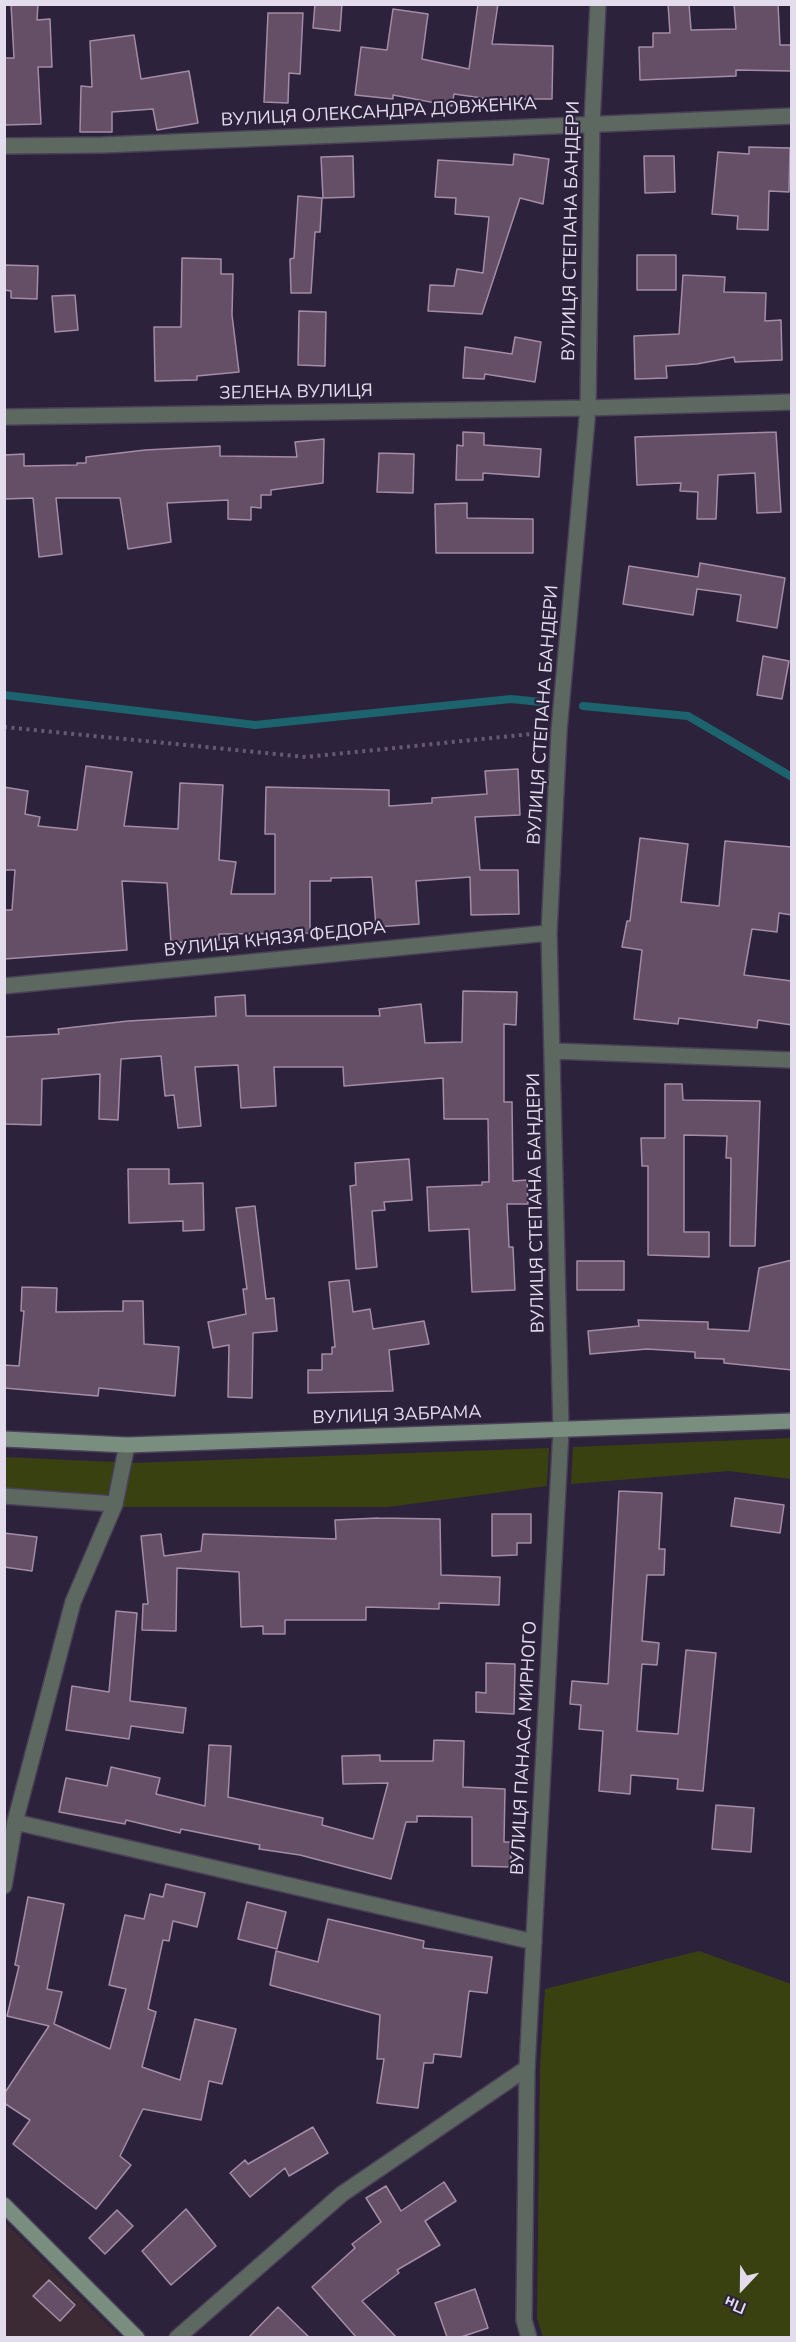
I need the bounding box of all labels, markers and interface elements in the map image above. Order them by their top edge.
street label: ВУЛИЦЯ ОЛЕКСАНДРА ДОВЖЕНКА [221,94,537,132]
street label: ВУЛИЦЯ СТЕПАНА БАНДЕРИ [559,101,585,361]
street label: ЗЕЛЕНА ВУЛИЦЯ [219,381,373,405]
street label: ВУЛИЦЯ СТЕПАНА БАНДЕРИ [524,584,564,846]
street label: ВУЛИЦЯ КНЯЗЯ ФЕДОРА [163,918,387,962]
street label: ВУЛИЦЯ СТЕПАНА БАНДЕРИ [524,1073,550,1333]
street label: ВУЛИЦЯ ЗАБРАМА [312,1402,482,1430]
street label: ВУЛИЦЯ ПАНАСА МИРНОГО [508,1620,542,1876]
north arrow [712,2258,772,2318]
text: Пн [721,2290,750,2319]

